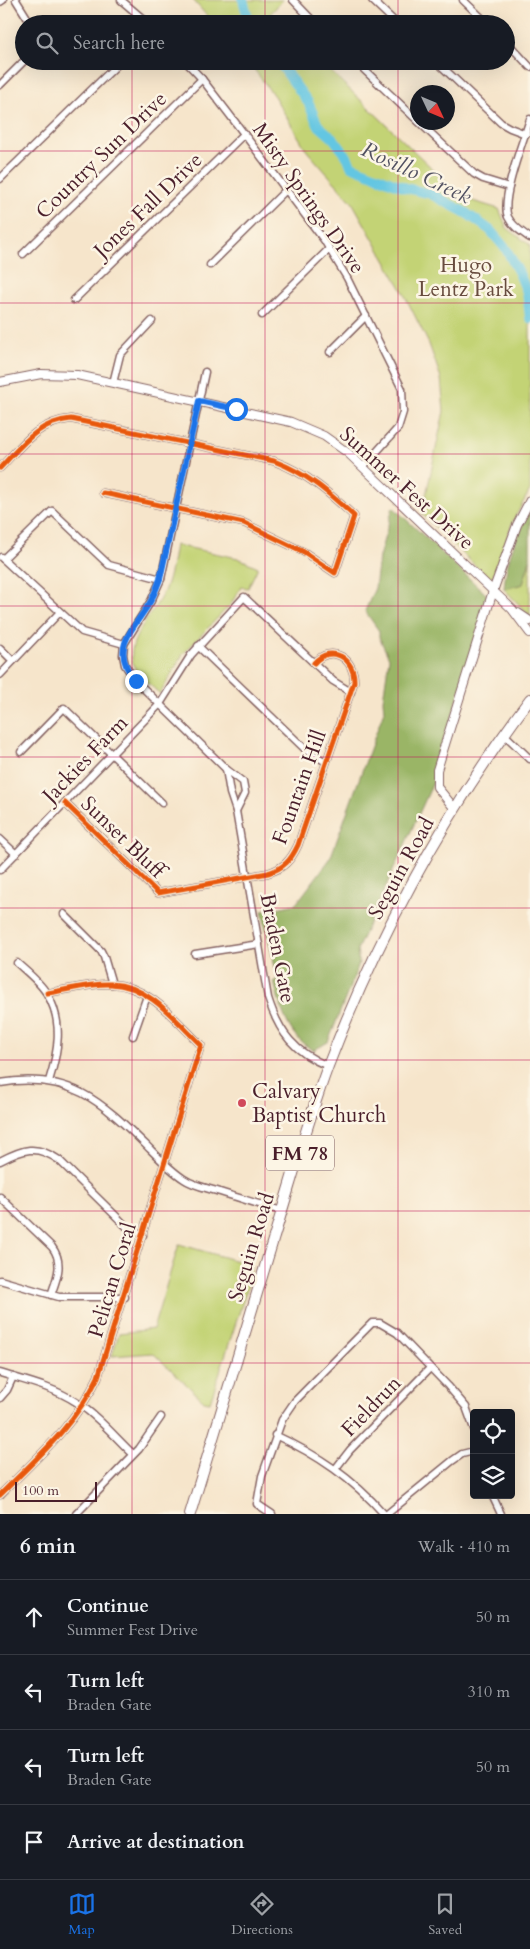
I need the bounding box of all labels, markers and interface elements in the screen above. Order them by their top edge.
search box [15,15,515,70]
icon: search [33,29,61,57]
text: Search here [73,30,165,56]
street label: Country Sun Drive [29,85,173,226]
north arrow [410,85,455,130]
street label: Misty Springs Drive [246,117,372,280]
water label: Rosillo Creek [357,134,477,212]
street label: Jones Fall Drive [85,146,209,267]
park label: Hugo Lentz Park [418,251,515,304]
route start [225,398,248,421]
street label: Summer Fest Drive [333,420,480,557]
route end [125,670,148,693]
street label: Jackies Farm [34,709,135,812]
street label: Fountain Hill [265,726,334,849]
street label: Sunset Bluff [74,790,173,887]
street label: Seguin Road [361,812,442,925]
street label: Braden Gate [253,891,302,1005]
place label: Calvary Baptist Church [252,1077,387,1130]
marker: Calvary Baptist Church [236,1097,248,1109]
road number: FM 78 [266,1136,334,1170]
street label: Seguin Road [221,1189,282,1305]
street label: Pelican Coral [81,1219,144,1341]
street label: Fieldrun [335,1369,408,1443]
map controls [470,1409,515,1499]
button: locate [470,1409,515,1454]
button: layers [470,1454,515,1499]
scale bar [15,1479,98,1502]
text: 100 m [22,1481,59,1500]
text: 6 min [20,1532,76,1561]
text: Walk · 410 m [418,1536,510,1558]
text: Continue [67,1593,149,1619]
icon: ahead [20,1603,48,1631]
text: 50 m [476,1606,510,1628]
text: Summer Fest Drive [67,1619,198,1641]
text: Turn left [67,1668,144,1694]
icon: left [20,1678,48,1706]
text: 310 m [468,1681,510,1703]
text: Braden Gate [67,1694,152,1716]
text: Turn left [67,1743,144,1769]
icon: left [20,1753,48,1781]
text: 50 m [476,1756,510,1778]
text: Braden Gate [67,1769,152,1791]
icon: arrive [20,1828,48,1856]
text: Arrive at destination [67,1829,244,1855]
tab: Map [68,1890,96,1939]
tab: Directions [231,1890,293,1939]
tab: Saved [428,1890,462,1939]

